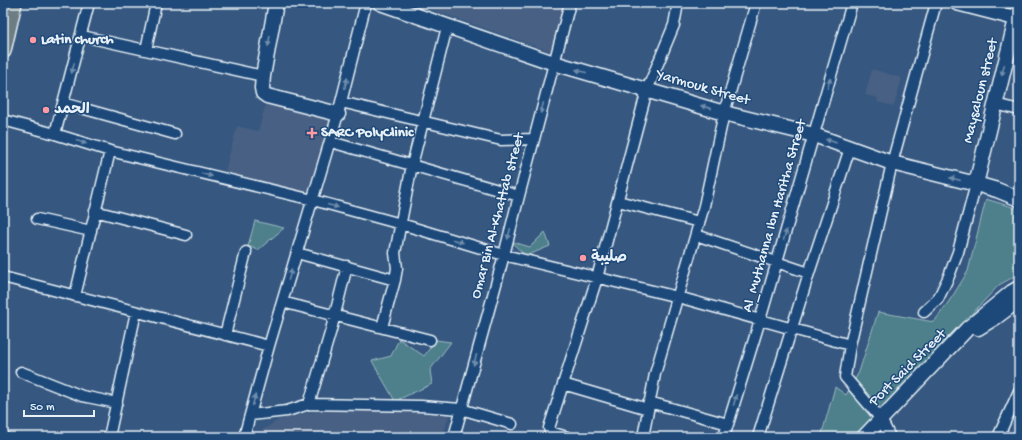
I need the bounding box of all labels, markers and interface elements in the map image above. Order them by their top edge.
place label: Latin church [41,31,114,49]
marker: Latin church [28,35,38,45]
one-way arrow [266,35,272,48]
street label: Maysaloun street [959,35,1003,145]
one-way arrow [70,62,76,74]
one-way arrow [1000,64,1006,76]
street label: Yarmouk Street [652,66,754,110]
one-way arrow [575,68,587,74]
one-way arrow [343,76,349,88]
one-way arrow [826,77,832,89]
place label: الحمد [54,101,90,119]
one-way arrow [538,102,544,114]
one-way arrow [699,104,711,110]
marker: الحمد [41,105,51,115]
street label: Al_Muthanna Ibn Haritha Street [739,116,812,314]
place label: SARC PolyClinic [321,124,414,142]
marker: SARC PolyClinic [306,127,318,139]
street label: Omar Bin Al-Khattab street [467,129,529,301]
one-way arrow [825,138,837,144]
one-way arrow [75,139,87,145]
one-way arrow [201,172,213,178]
one-way arrow [949,175,962,181]
one-way arrow [327,203,339,209]
one-way arrow [506,228,512,240]
one-way arrow [782,229,788,241]
one-way arrow [452,238,464,244]
place label: صليبة [591,248,627,267]
marker: صليبة [578,253,588,263]
one-way arrow [287,268,293,280]
street label: Port Said Street [865,324,952,411]
one-way arrow [472,354,478,366]
scale bar [24,392,94,418]
one-way arrow [252,393,258,406]
one-way arrow [732,393,738,405]
text: 50 m [30,401,55,415]

